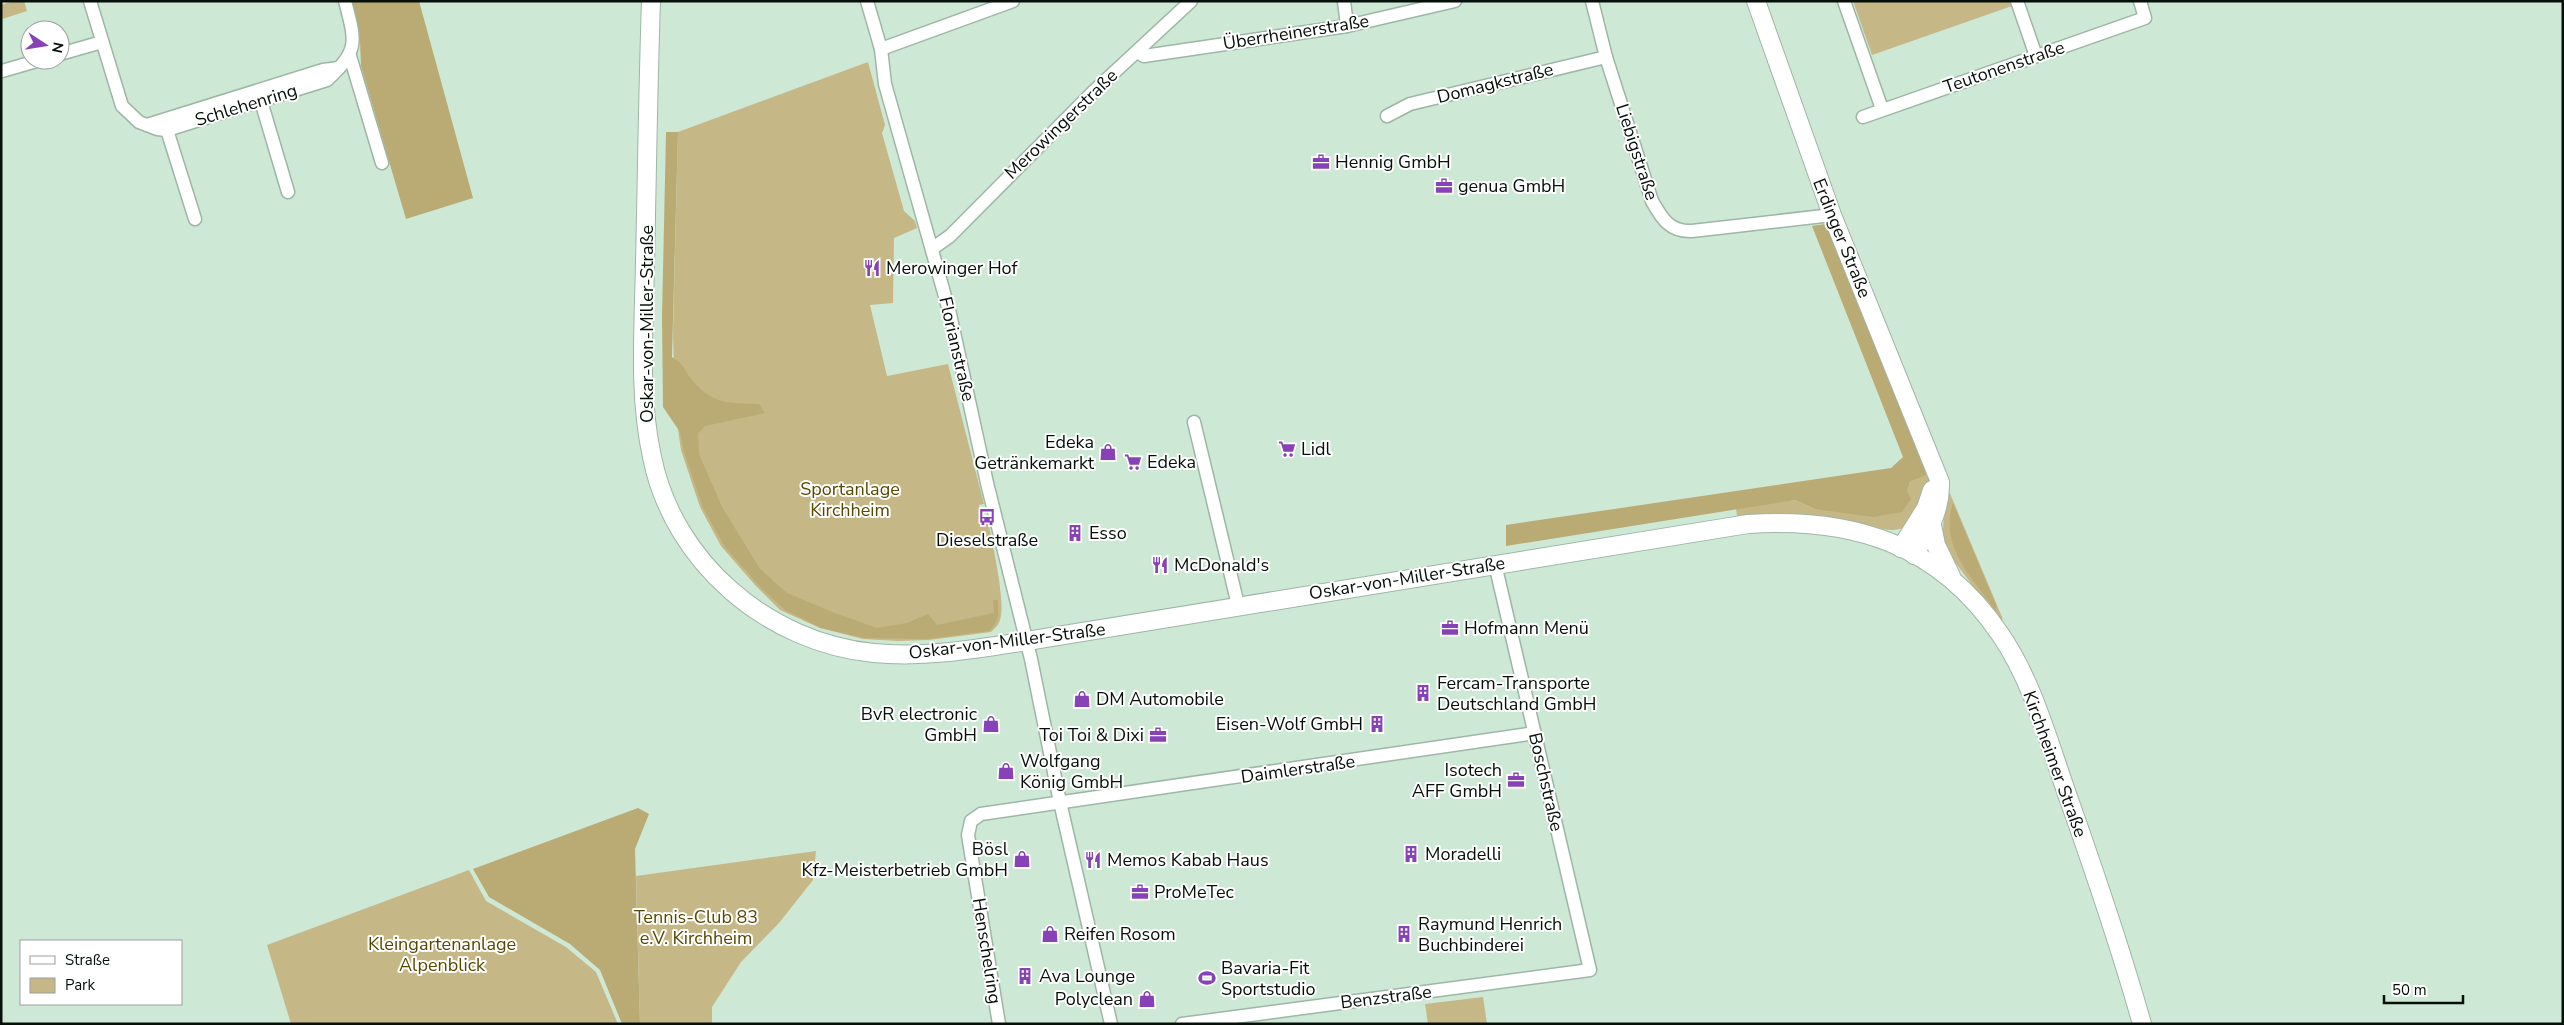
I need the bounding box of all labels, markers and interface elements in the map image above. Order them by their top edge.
street label: Überrheinerstraße [1221,9,1371,55]
north arrow [20,20,70,70]
street label: Teutonenstraße [1940,35,2068,99]
text: N [47,40,68,55]
street label: Domagkstraße [1434,57,1556,109]
street label: Merowingerstraße [999,64,1123,184]
street label: Schlehenring [192,78,300,132]
street label: Liebigstraße [1610,101,1664,203]
place label: Hennig GmbH [1335,150,1451,174]
office icon: Hennig GmbH [1311,152,1331,172]
place label: genua GmbH [1458,174,1565,198]
street label: Erdinger Straße [1807,175,1877,301]
office icon: genua GmbH [1434,176,1454,196]
street label: Oskar-von-Miller-Straße [635,225,659,423]
place label: Merowinger Hof [886,256,1019,280]
restaurant icon: Merowinger Hof [862,258,882,278]
street label: Florianstraße [933,294,981,404]
place label: Edeka Getränkemarkt [974,430,1095,475]
place label: Lidl [1301,437,1331,461]
supermarket icon: Lidl [1277,439,1297,459]
shop icon: Edeka Getränkemarkt [1098,442,1118,462]
place label: Edeka [1147,450,1196,474]
supermarket icon: Edeka [1123,452,1143,472]
park label: Sportanlage Kirchheim [800,477,900,522]
bus stop icon: Dieselstraße [977,507,997,527]
place label: Esso [1089,521,1127,545]
building icon: Esso [1065,523,1085,543]
place label: Dieselstraße [936,528,1038,552]
street label: Oskar-von-Miller-Straße [1307,551,1507,605]
place label: McDonald's [1174,553,1269,577]
restaurant icon: McDonald's [1150,555,1170,575]
place label: Hofmann Menü [1464,616,1589,640]
street label: Oskar-von-Miller-Straße [907,617,1107,665]
office icon: Hofmann Menü [1440,618,1460,638]
place label: Fercam-Transporte Deutschland GmbH [1437,671,1596,716]
building icon: Fercam-Transporte Deutschland GmbH [1413,683,1433,703]
place label: DM Automobile [1096,687,1224,711]
street label: Kirchheimer Straße [2017,687,2093,841]
shop icon: DM Automobile [1072,689,1092,709]
place label: BvR electronic GmbH [861,702,977,747]
place label: Eisen-Wolf GmbH [1216,712,1363,736]
shop icon: BvR electronic GmbH [981,714,1001,734]
building icon: Eisen-Wolf GmbH [1367,714,1387,734]
place label: Toi Toi & Dixi [1039,723,1144,747]
office icon: Toi Toi & Dixi [1148,725,1168,745]
street label: Boschstraße [1523,730,1569,834]
place label: Wolfgang König GmbH [1020,749,1123,794]
street label: Daimlerstraße [1239,749,1357,789]
place label: Isotech AFF GmbH [1412,758,1502,803]
shop icon: Wolfgang König GmbH [996,761,1016,781]
office icon: Isotech AFF GmbH [1506,770,1526,790]
place label: Bösl Kfz-Meisterbetrieb GmbH [802,837,1009,882]
place label: Moradelli [1425,842,1501,866]
building icon: Moradelli [1401,844,1421,864]
place label: Memos Kabab Haus [1107,848,1269,872]
shop icon: Bösl Kfz-Meisterbetrieb GmbH [1012,849,1032,869]
restaurant icon: Memos Kabab Haus [1083,850,1103,870]
place label: ProMeTec [1154,880,1234,904]
office icon: ProMeTec [1130,882,1150,902]
street label: Henschelring [967,896,1007,1006]
park label: Tennis-Club 83 e.V. Kirchheim [634,905,758,950]
place label: Raymund Henrich Buchbinderei [1418,912,1562,957]
place label: Reifen Rosom [1064,922,1176,946]
shop icon: Reifen Rosom [1040,924,1060,944]
building icon: Raymund Henrich Buchbinderei [1394,924,1414,944]
park label: Kleingartenanlage Alpenblick [368,932,516,977]
legend [20,940,182,1005]
text: Straße [65,950,110,970]
place label: Bavaria-Fit Sportstudio [1221,956,1315,1001]
place label: Ava Lounge [1039,964,1135,988]
building icon: Ava Lounge [1015,966,1035,986]
sports icon: Bavaria-Fit Sportstudio [1197,968,1217,988]
scale bar [2384,972,2463,1004]
text: Park [65,975,95,995]
street label: Benzstraße [1339,980,1433,1014]
text: 50 m [2392,980,2427,1000]
place label: Polyclean [1055,987,1133,1011]
shop icon: Polyclean [1137,989,1157,1009]

